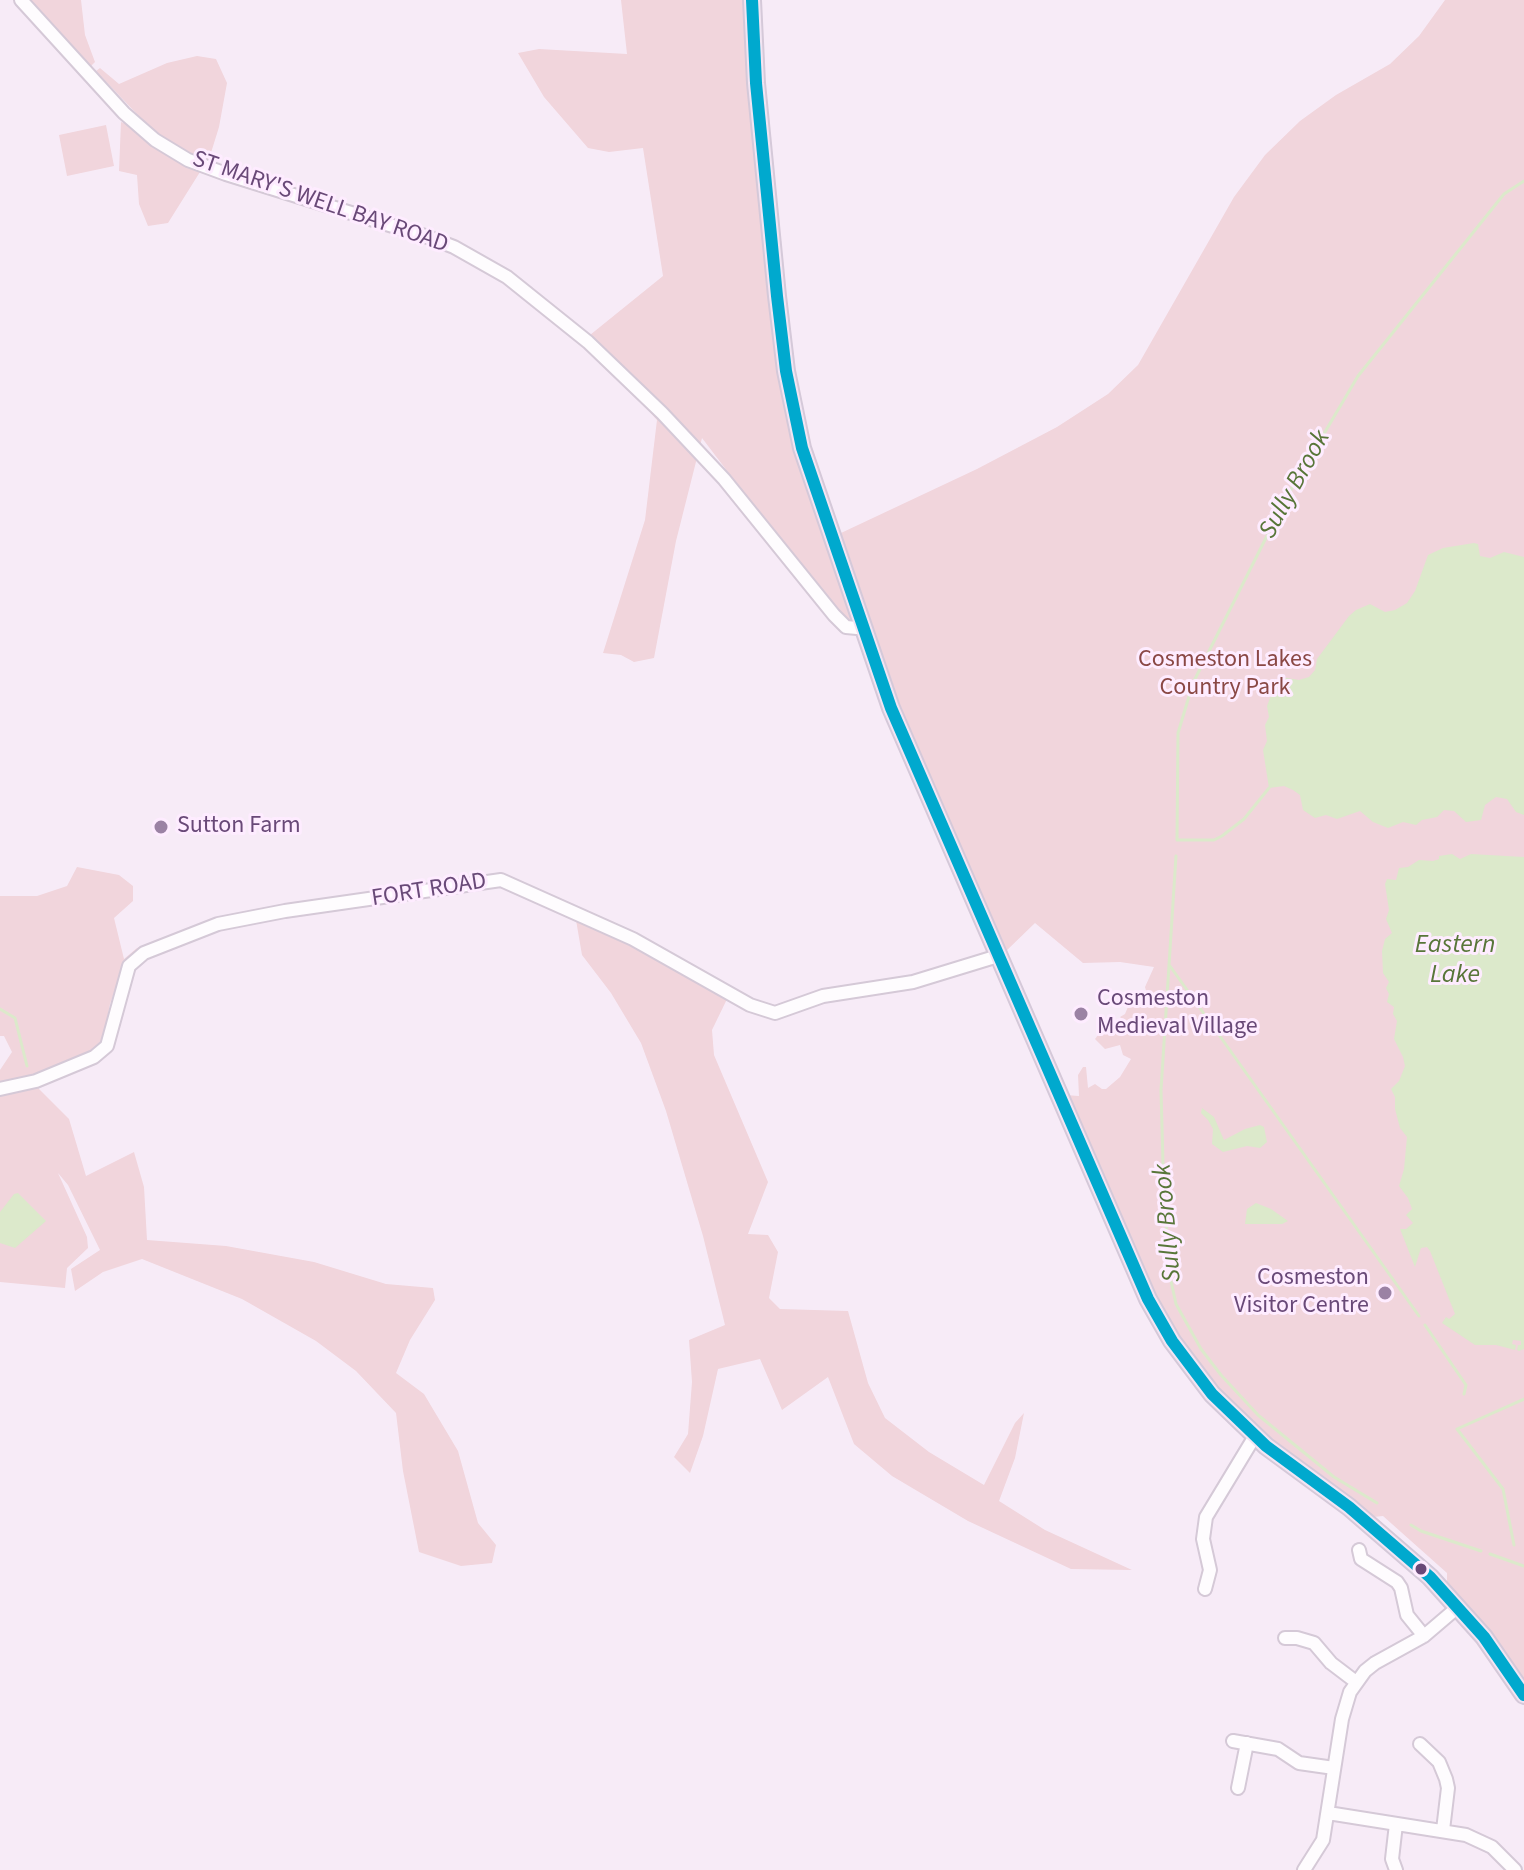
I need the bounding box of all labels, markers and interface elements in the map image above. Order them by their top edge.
street label: ST MARY'S WELL BAY ROAD [188,146,452,260]
water label: Sully Brook [1254,425,1338,545]
park label: Cosmeston Lakes Country Park [1138,647,1312,703]
place label: Sutton Farm [177,813,301,841]
marker: Sutton Farm [152,818,170,836]
street label: FORT ROAD [370,868,488,914]
water label: Eastern Lake [1415,930,1495,992]
place label: Cosmeston Medieval Village [1097,986,1258,1042]
marker: Cosmeston Medieval Village [1072,1005,1090,1023]
water label: Sully Brook [1148,1162,1190,1284]
place label: Cosmeston Visitor Centre [1234,1265,1369,1321]
marker: Cosmeston Visitor Centre [1376,1284,1394,1302]
unlabelled marker [1413,1561,1429,1577]

